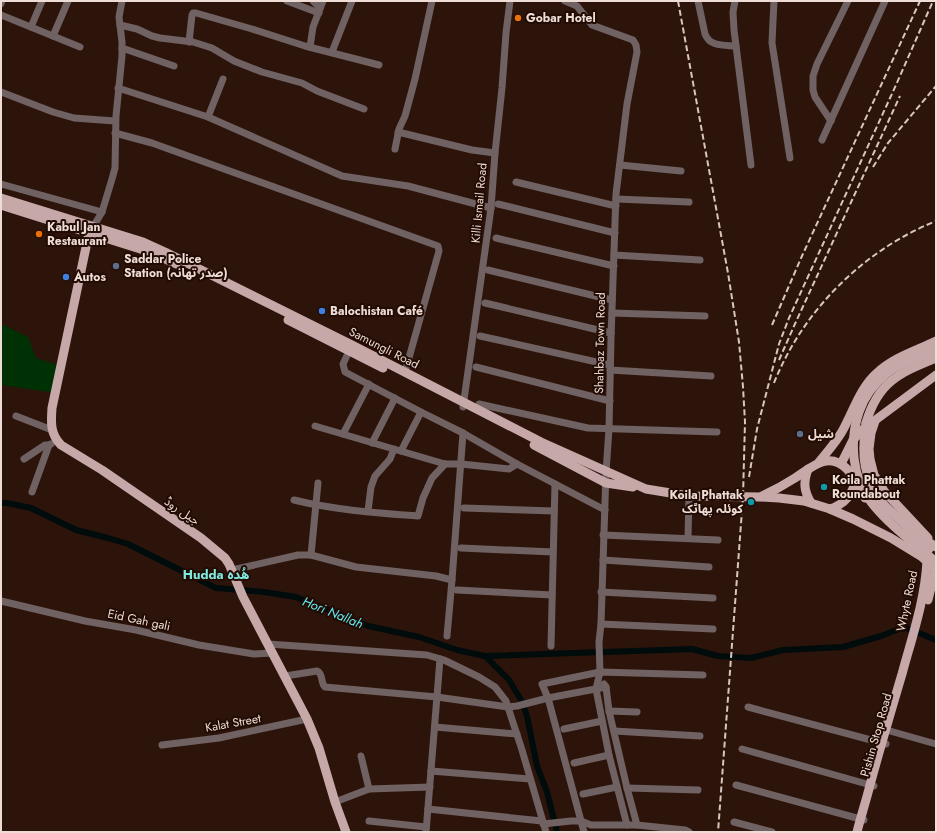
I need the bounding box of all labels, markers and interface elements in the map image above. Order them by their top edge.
place label: Gobar Hotel [526,9,596,27]
marker: Gobar Hotel [513,13,523,23]
street label: Killi Ismail Road [467,162,491,244]
place label: Kabul Jan Restaurant [47,218,107,250]
marker: Kabul Jan Restaurant [34,229,44,239]
place label: Saddar Police Station (صدر تھانہ) [124,250,228,282]
marker: Saddar Police Station (صدر تھانہ) [111,261,121,271]
place label: Autos [73,268,106,286]
marker: Autos [61,272,71,282]
street label: Shahbaz Town Road [590,292,610,394]
place label: Balochistan Café [330,302,423,320]
marker: Balochistan Café [317,306,327,316]
street label: Samungli Road [346,323,422,373]
place label: شیل [808,425,834,443]
marker: شیل [795,429,805,439]
place label: Koila Phattak Roundabout [832,471,906,503]
marker: Koila Phattak Roundabout [819,482,829,492]
place label: Koila Phattak کوئلہ پھاٹک [669,486,744,518]
street label: جیل روڈ [161,493,203,529]
marker: Koila Phattak کوئلہ پھاٹک [746,497,756,507]
district label: Hudda ھُدہ [183,565,249,584]
street label: Whyte Road [892,569,922,633]
water label: Hori Nallah [300,592,366,633]
street label: Eid Gah gali [106,605,172,635]
street label: Pishin Stop Road [855,691,897,779]
street label: Kalat Street [204,709,262,737]

